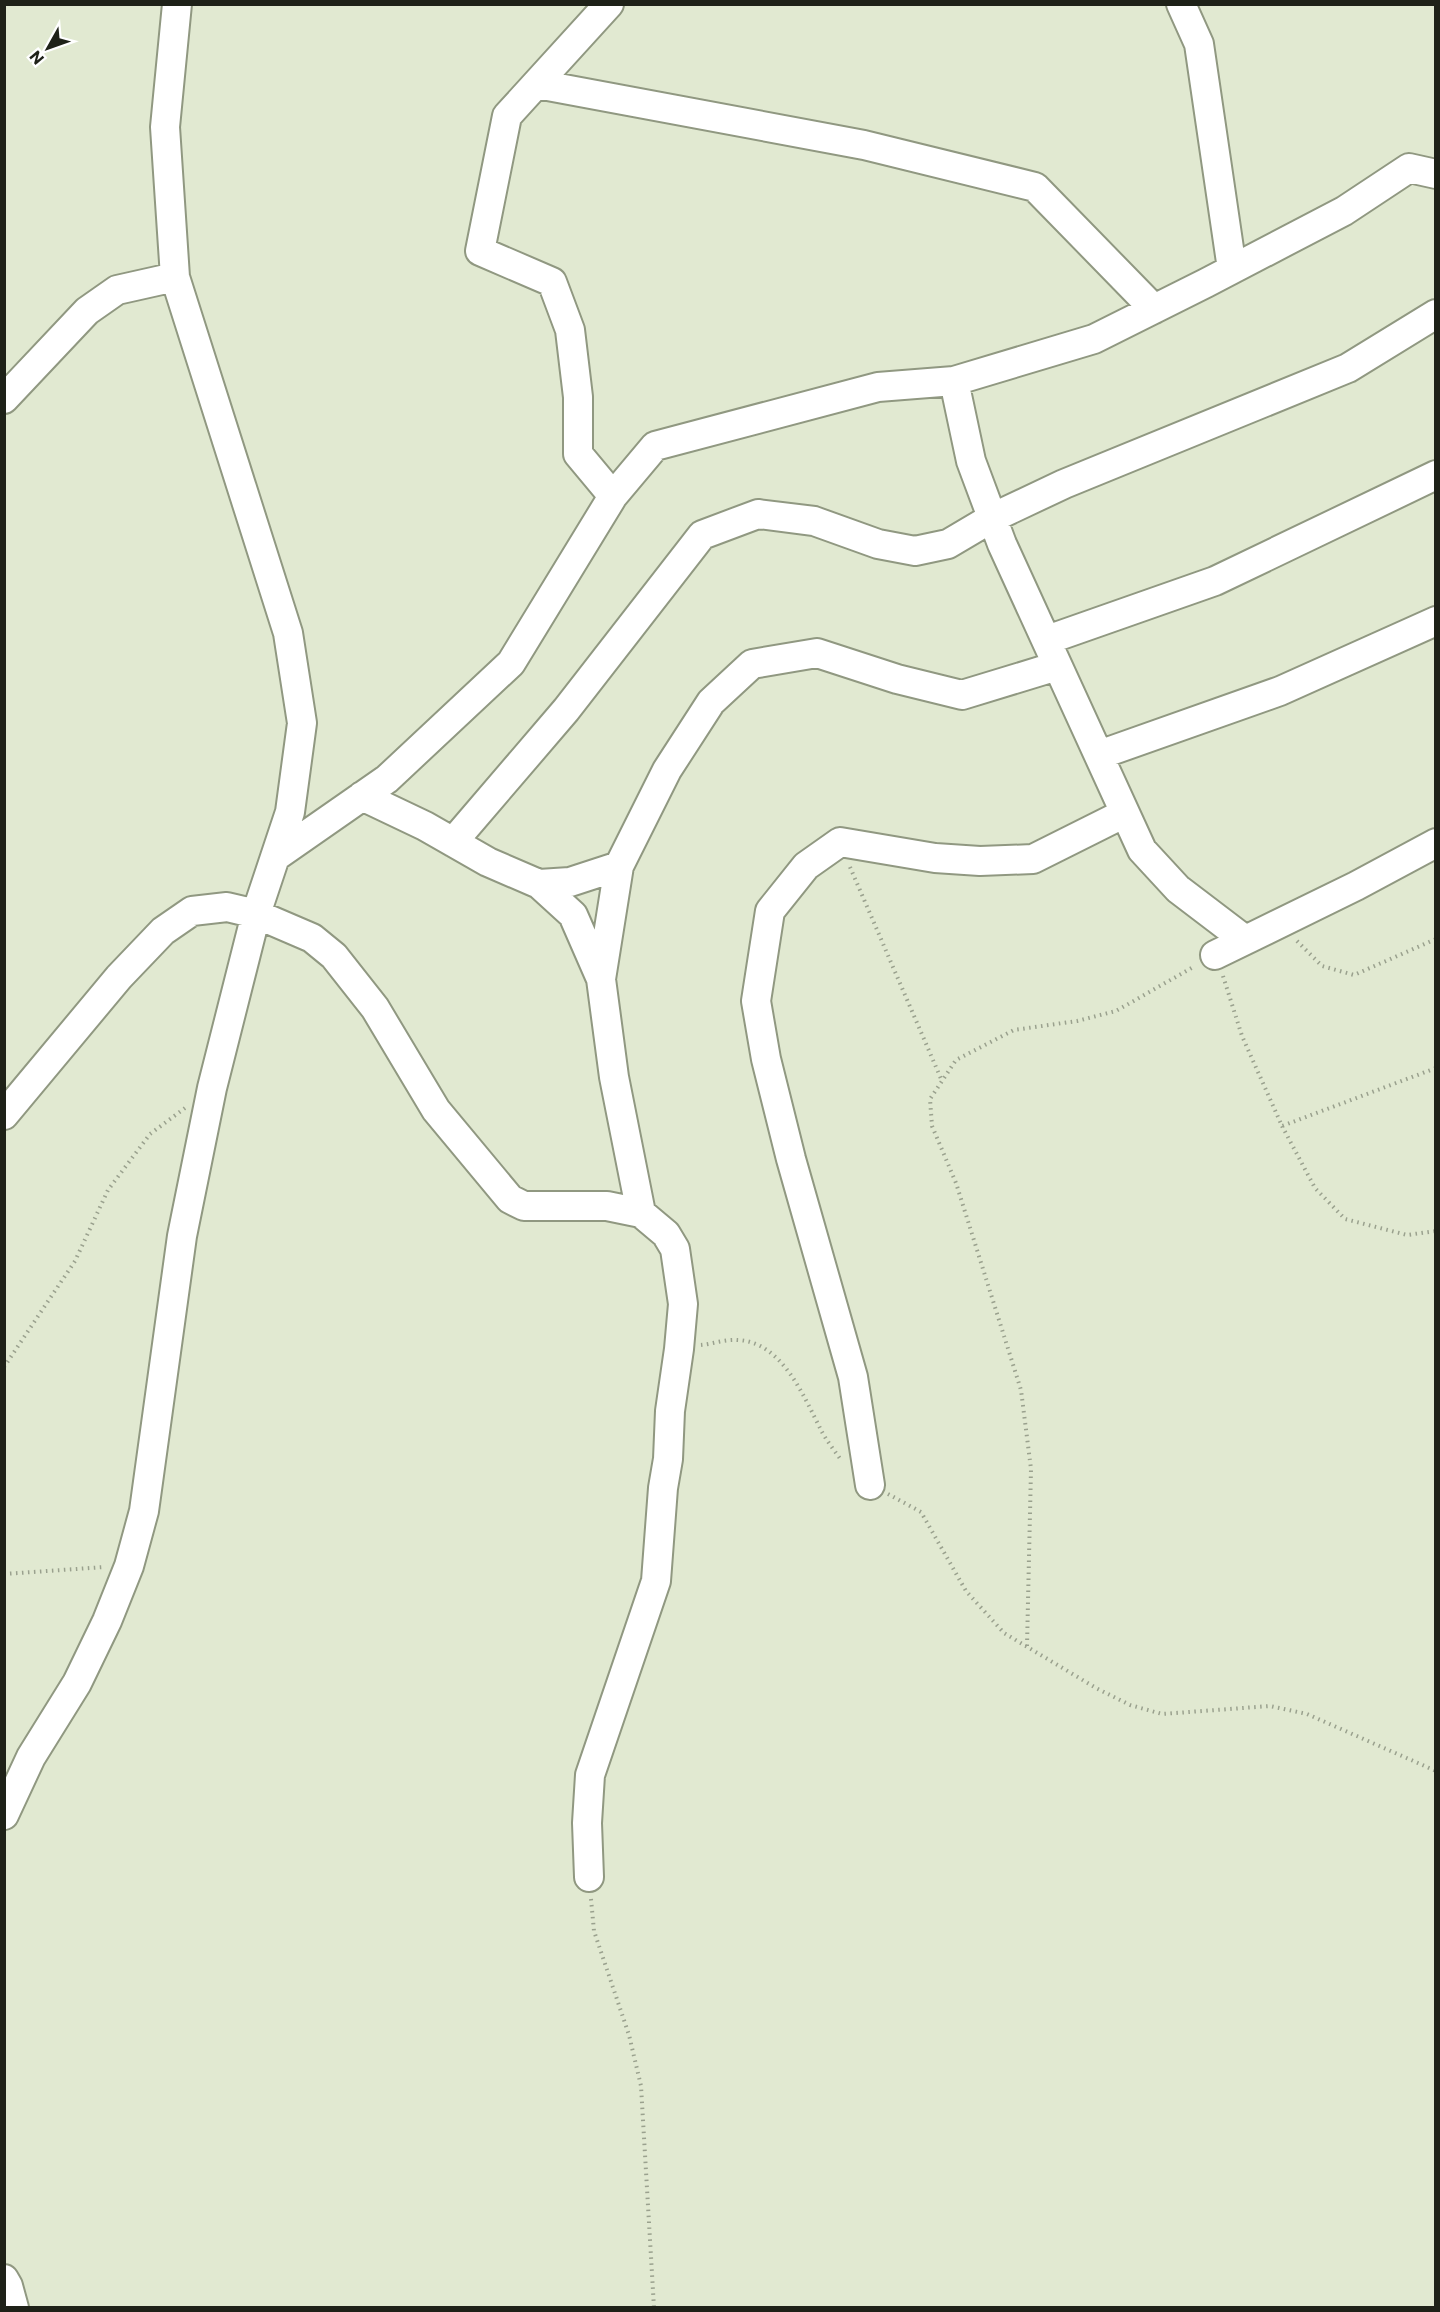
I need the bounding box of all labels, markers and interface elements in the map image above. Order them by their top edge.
north arrow [18,18,78,78]
text: N [25,47,47,69]

